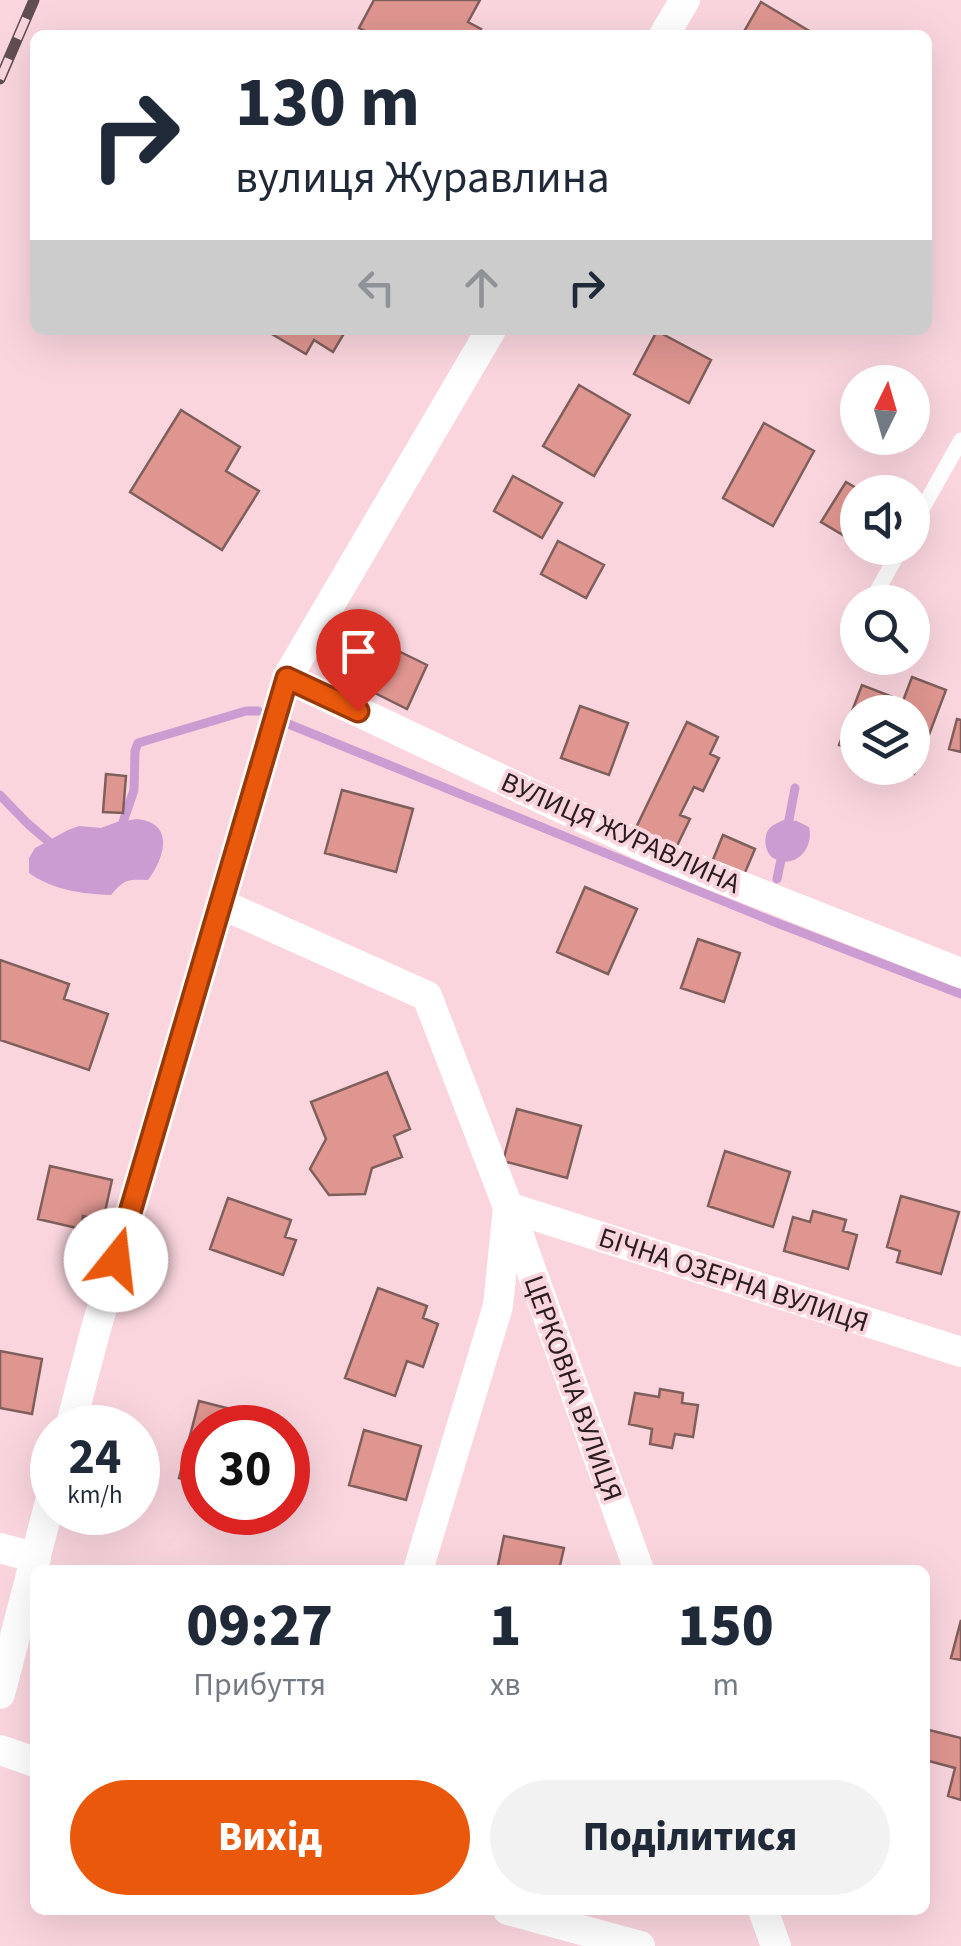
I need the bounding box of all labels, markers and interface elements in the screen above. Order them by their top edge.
text: 130 m [235,53,420,153]
icon: right [70,70,200,200]
text: вулиця Журавлина [235,146,610,210]
icon: left [349,260,404,315]
icon: ahead [454,260,509,315]
icon: right [559,260,614,315]
north arrow [840,365,930,455]
map controls [840,365,930,785]
button: sound [840,475,930,565]
button: search [840,585,930,675]
pin [316,609,401,712]
icon: arrive [331,624,386,679]
button: layers [840,695,930,785]
street label: ВУЛИЦЯ ЖУРАВЛИНА [494,762,747,904]
position arrow [64,1208,168,1312]
street label: БІЧНА ОЗЕРНА ВУЛИЦЯ [594,1217,874,1342]
street label: ЦЕРКОВНА ВУЛИЦЯ [514,1270,633,1507]
speed limit sign: 30 [180,1405,310,1535]
text: 24 [69,1422,121,1493]
text: km/h [67,1477,123,1513]
text: 09:27 [186,1584,333,1669]
text: 1 [489,1584,521,1669]
text: 150 [678,1584,774,1669]
text: Прибуття [193,1662,326,1708]
text: хв [490,1662,521,1708]
text: m [712,1662,739,1708]
button: Вихід [70,1780,470,1895]
button: Поділитися [490,1780,890,1895]

